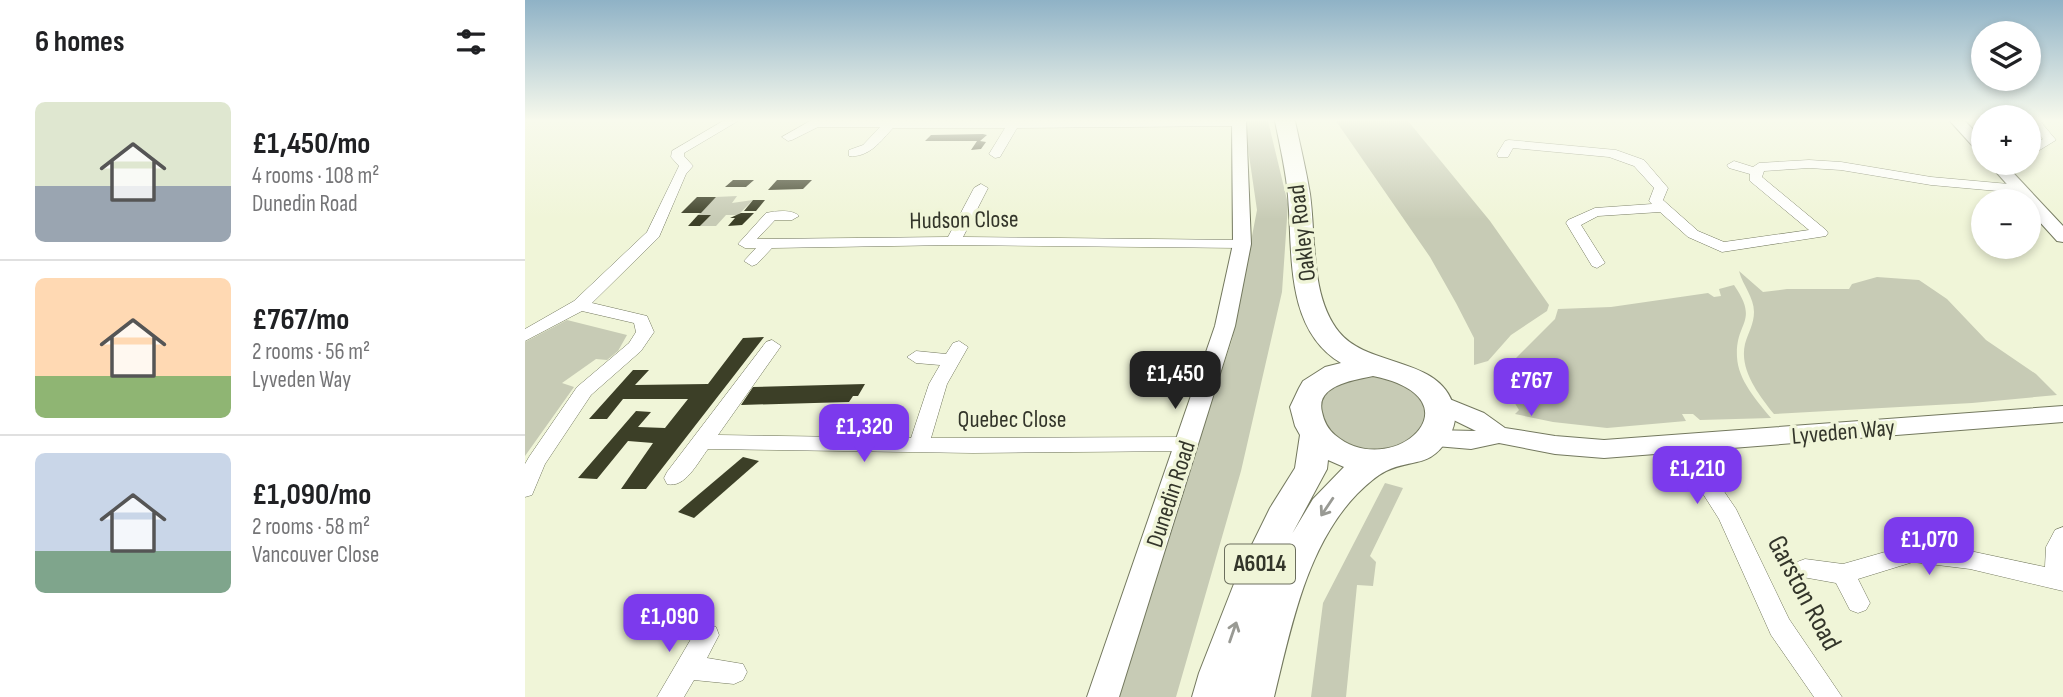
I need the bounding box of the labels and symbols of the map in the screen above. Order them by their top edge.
street label: Oakley Road [1282,183,1322,283]
street label: Hudson Close [909,205,1019,235]
pin: £1,450 [1118,352,1232,411]
pin: £767 [1490,358,1572,418]
pin: £1,320 [807,405,921,464]
street label: Quebec Close [958,405,1066,434]
street label: Lyveden Way [1790,413,1896,451]
street label: Dunedin Road [1140,437,1202,551]
pin: £1,210 [1640,447,1754,506]
one-way arrow [1320,497,1335,516]
pin: £1,070 [1872,518,1986,577]
street label: Garston Road [1760,530,1848,656]
road number: A6014 [1225,544,1295,584]
pin: £1,090 [612,594,726,654]
one-way arrow [1227,621,1240,643]

